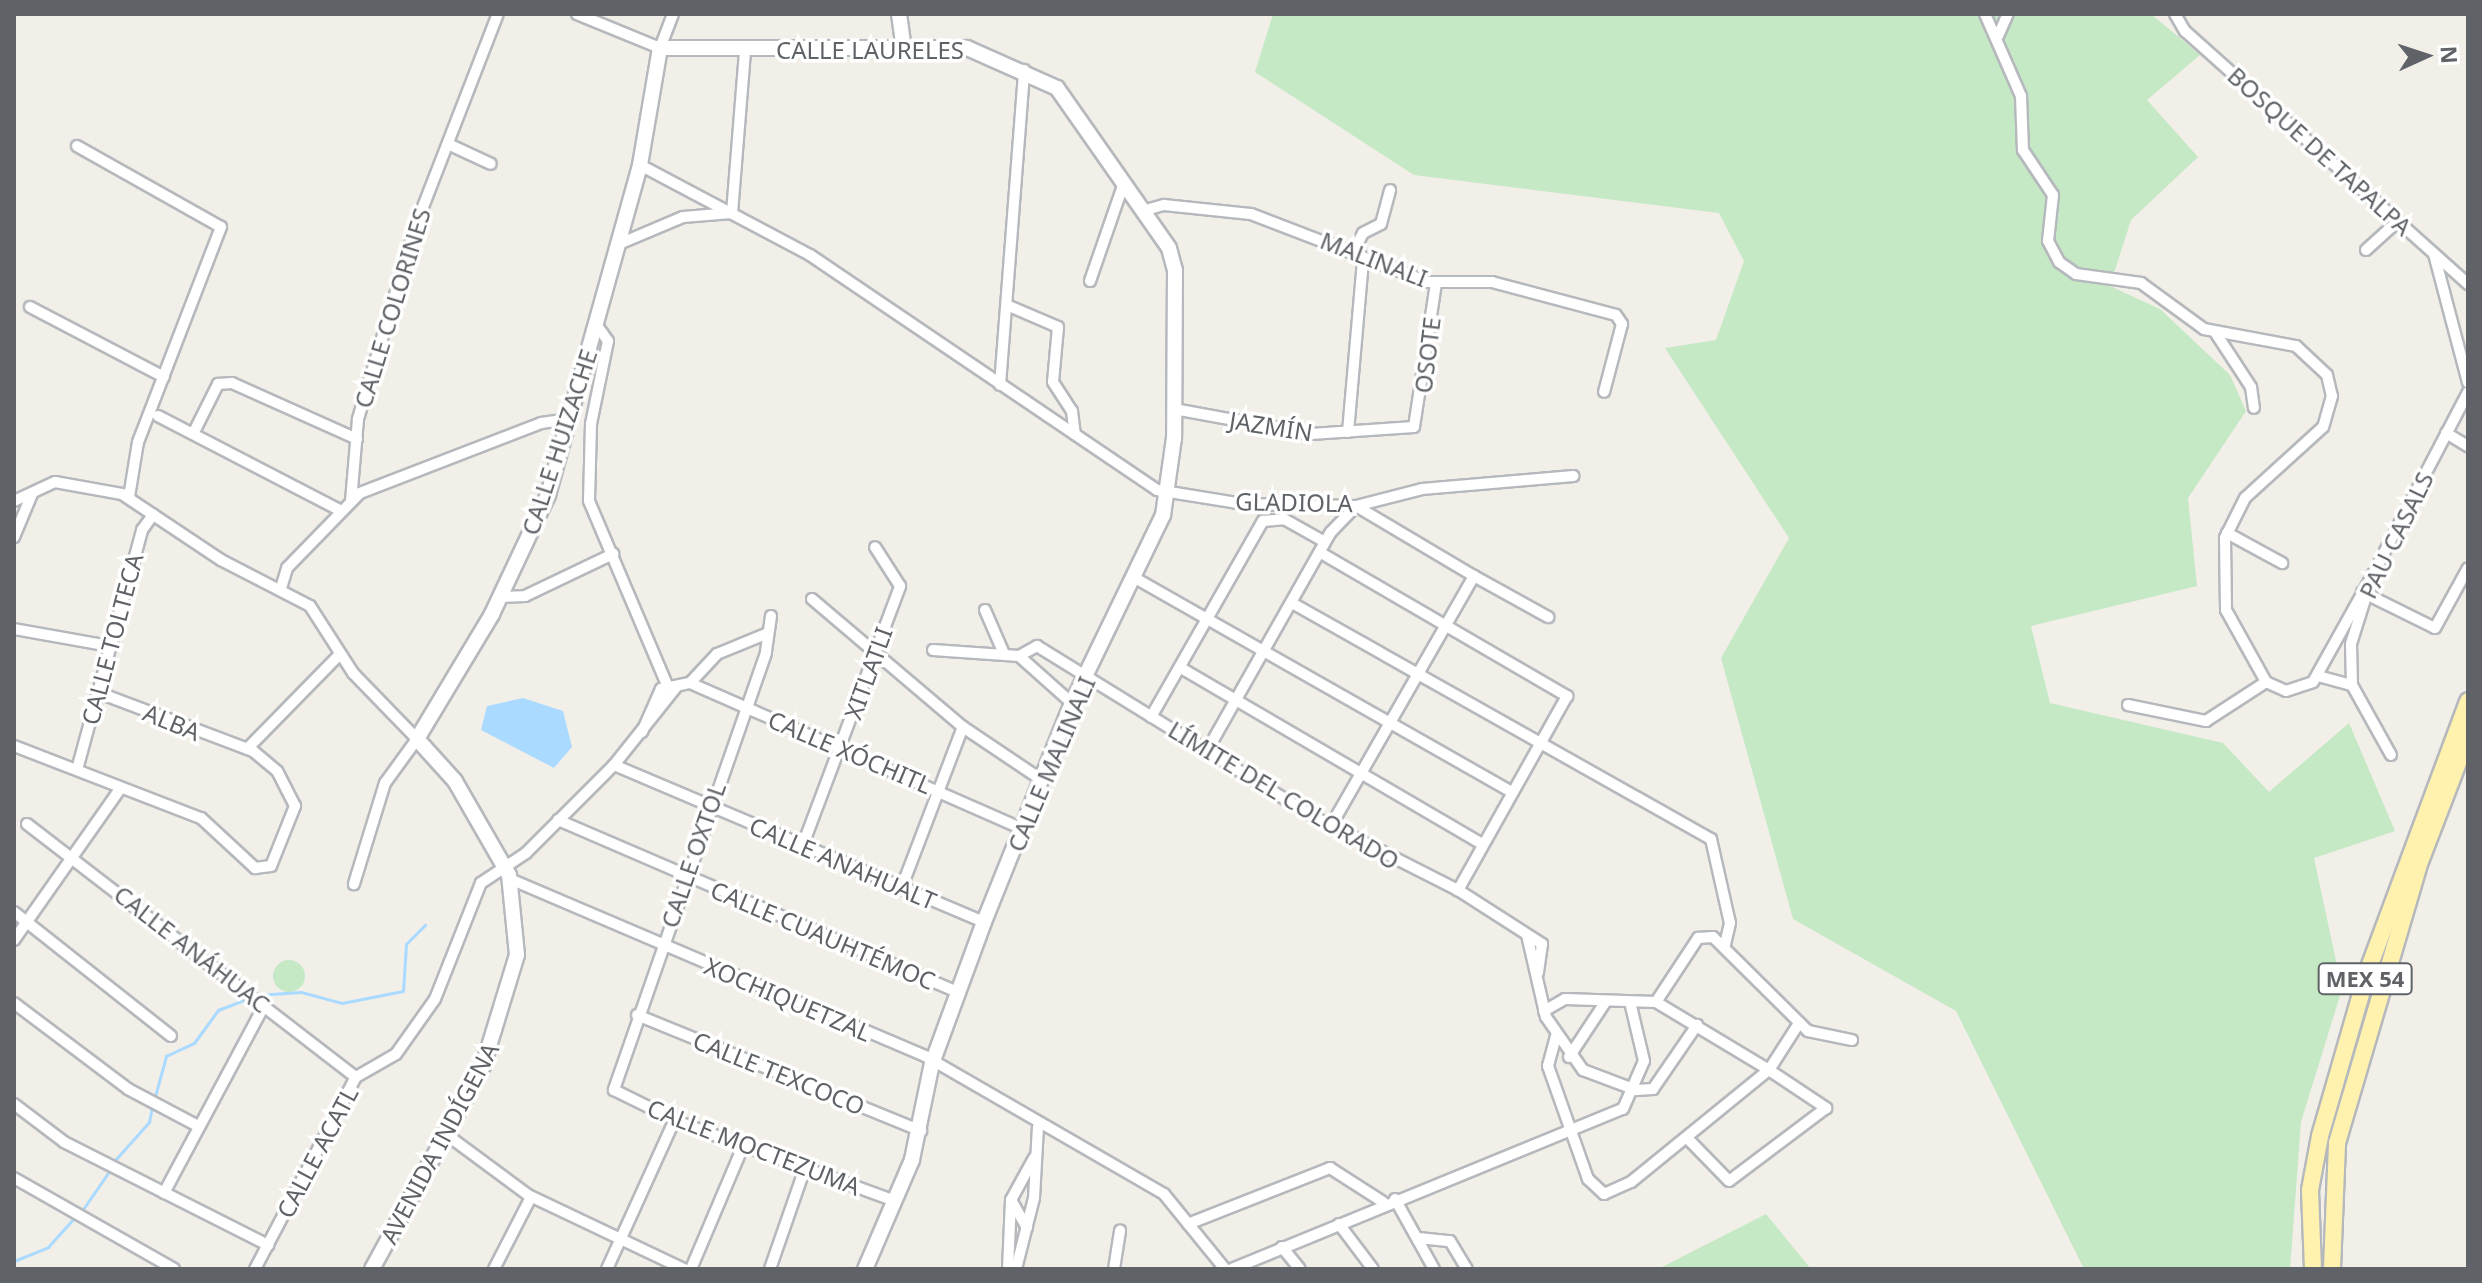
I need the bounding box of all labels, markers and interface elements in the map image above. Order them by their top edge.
north arrow [2386,16,2466,96]
street label: CALLE LAURELES [776,36,964,64]
text: N [2435,45,2465,64]
street label: BOSQUE DE TAPALPA [2222,61,2418,241]
street label: CALLE COLORINES [348,205,436,411]
street label: MALINALI [1317,225,1431,293]
street label: OSOTE [1408,315,1446,395]
street label: CALLE HUIZACHE [515,345,603,539]
street label: JAZMÍN [1227,405,1315,447]
street label: PAU CASALS [2353,467,2439,603]
street label: GLADIOLA [1235,487,1353,517]
street label: CALLE TOLTECA [75,550,149,728]
street label: XITLATLI [838,623,898,723]
street label: CALLE MALINALI [1001,672,1101,856]
street label: ALBA [139,698,205,746]
street label: CALLE XÓCHITL [764,705,936,799]
street label: LÍMITE DEL COLORADO [1163,715,1405,875]
street label: CALLE OXTOL [655,779,731,931]
street label: CALLE ANAHUALT [745,811,941,915]
street label: CALLE CUAUHTÉMOC [707,875,939,995]
street label: CALLE ANÁHUAC [109,879,275,1019]
street label: XOCHIQUETZAL [700,951,876,1047]
road number: MEX 54 [2317,961,2413,997]
street label: CALLE TEXCOCO [689,1025,869,1121]
street label: AVENIDA INDÍGENA [374,1038,504,1248]
street label: CALLE ACATL [270,1081,364,1223]
street label: CALLE MOCTEZUMA [643,1093,865,1201]

